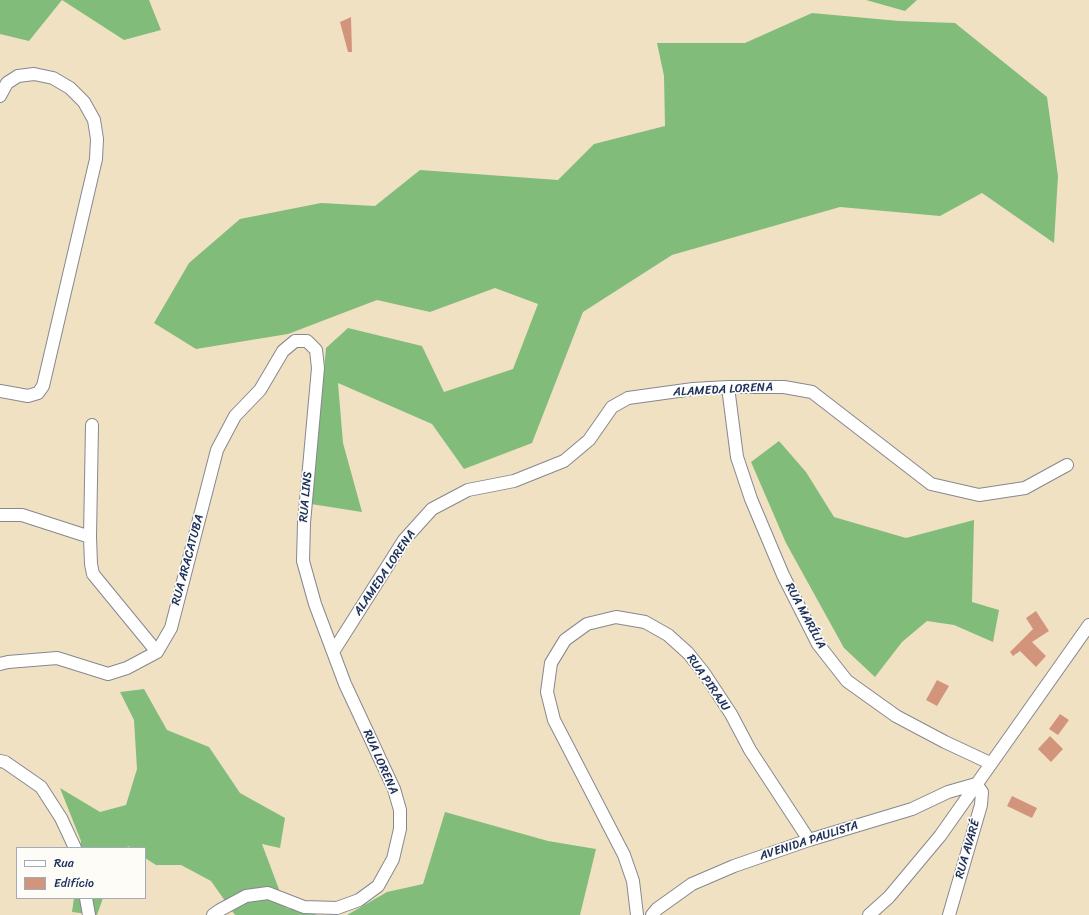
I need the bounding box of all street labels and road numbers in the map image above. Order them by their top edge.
street label: ALAMEDA LORENA [673,380,773,400]
street label: RUA LINS [297,471,315,523]
street label: RUA ARACATUBA [169,513,207,607]
street label: ALAMEDA LORENA [351,528,419,618]
street label: RUA MARÍLIA [782,581,828,651]
street label: RUA PIRAJU [683,652,733,714]
street label: RUA LORENA [359,728,401,796]
street label: AVENIDA PAULISTA [758,818,860,864]
street label: RUA AVARÉ [953,818,983,880]

